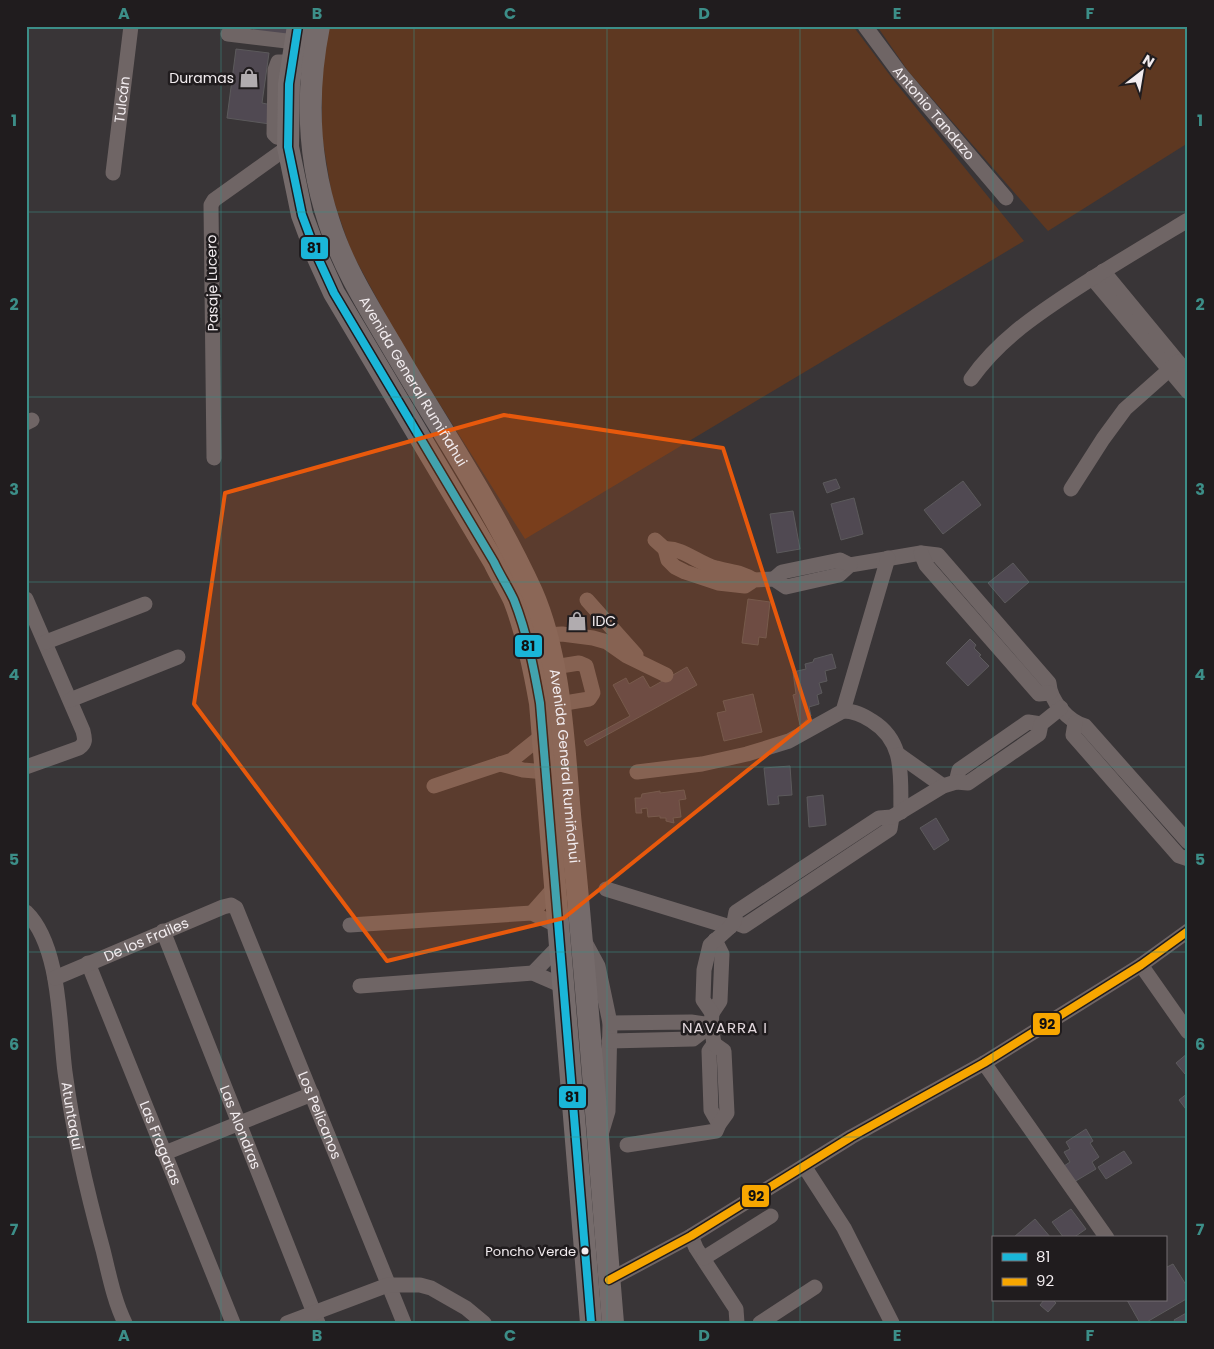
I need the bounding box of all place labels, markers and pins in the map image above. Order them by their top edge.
shop icon: Duramas [238,67,260,89]
place label: Duramas [169,68,234,88]
shop icon: IDC [566,610,588,632]
place label: IDC [592,611,616,631]
place label: Poncho Verde [485,1242,576,1261]
marker: Poncho Verde [580,1246,590,1256]

